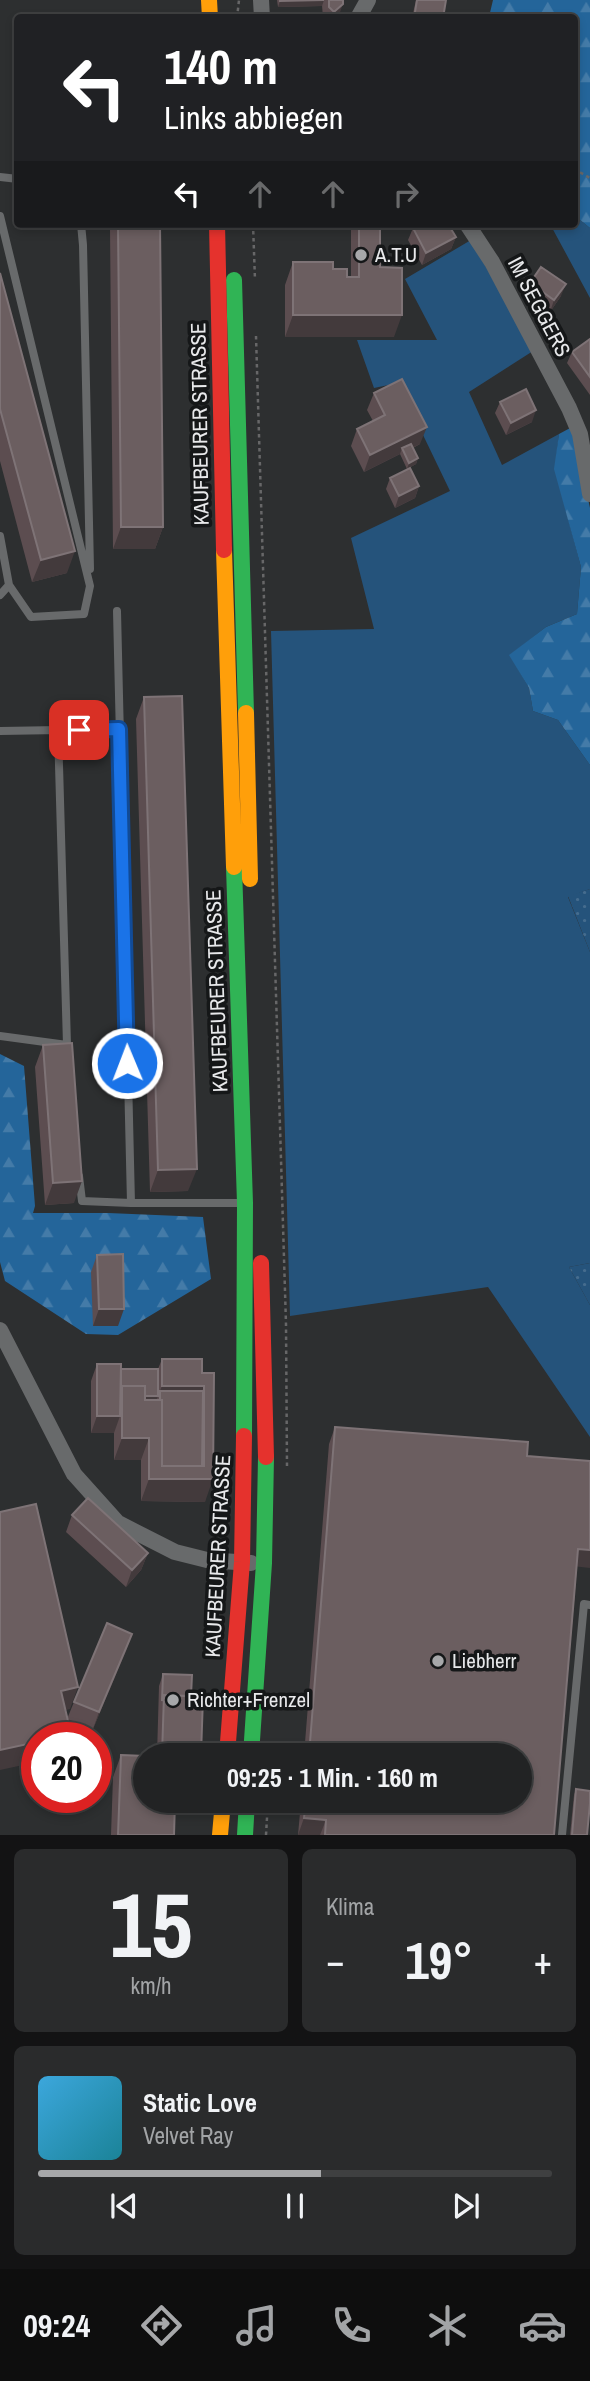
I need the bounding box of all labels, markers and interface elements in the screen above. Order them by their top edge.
text: 140 m [164,33,278,99]
icon: left [49,42,140,133]
text: Links abbiegen [164,96,343,139]
icon: left [168,175,206,213]
icon: ahead [241,175,279,213]
icon: ahead [314,175,352,213]
icon: right [387,175,425,213]
place label: A.T.U [374,240,417,269]
marker: A.T.U [353,247,369,263]
street label: IM SEGGERS [501,252,578,362]
street label: KAUFBEURER STRASSE [183,322,216,526]
pin [49,700,109,760]
icon: arrive [60,711,98,749]
street label: KAUFBEURER STRASSE [198,889,235,1093]
position arrow [90,1026,164,1100]
street label: KAUFBEURER STRASSE [198,1454,237,1658]
place label: Liebherr [452,1646,516,1675]
marker: Liebherr [430,1653,446,1669]
place label: Richter+Frenzel [187,1685,310,1714]
marker: Richter+Frenzel [165,1692,181,1708]
speed limit sign: 20 [21,1722,112,1813]
text: 09:25 · 1 Min. · 160 m [227,1760,438,1795]
text: 15 [110,1863,193,1985]
text: Klima [326,1891,374,1922]
text: 19° [405,1925,473,1995]
text: − [326,1935,344,1986]
text: + [534,1935,552,1986]
text: km/h [131,1970,171,2001]
text: Static Love [143,2085,257,2120]
text: Velvet Ray [143,2120,233,2151]
icon: previous [105,2187,143,2225]
icon: pause [276,2187,314,2225]
icon: next [447,2187,485,2225]
icon: directions [137,2301,186,2350]
icon: music [232,2301,281,2350]
icon: phone [327,2301,376,2350]
icon: climate [423,2301,472,2350]
icon: car [518,2301,567,2350]
text: 09:24 [23,2304,90,2347]

